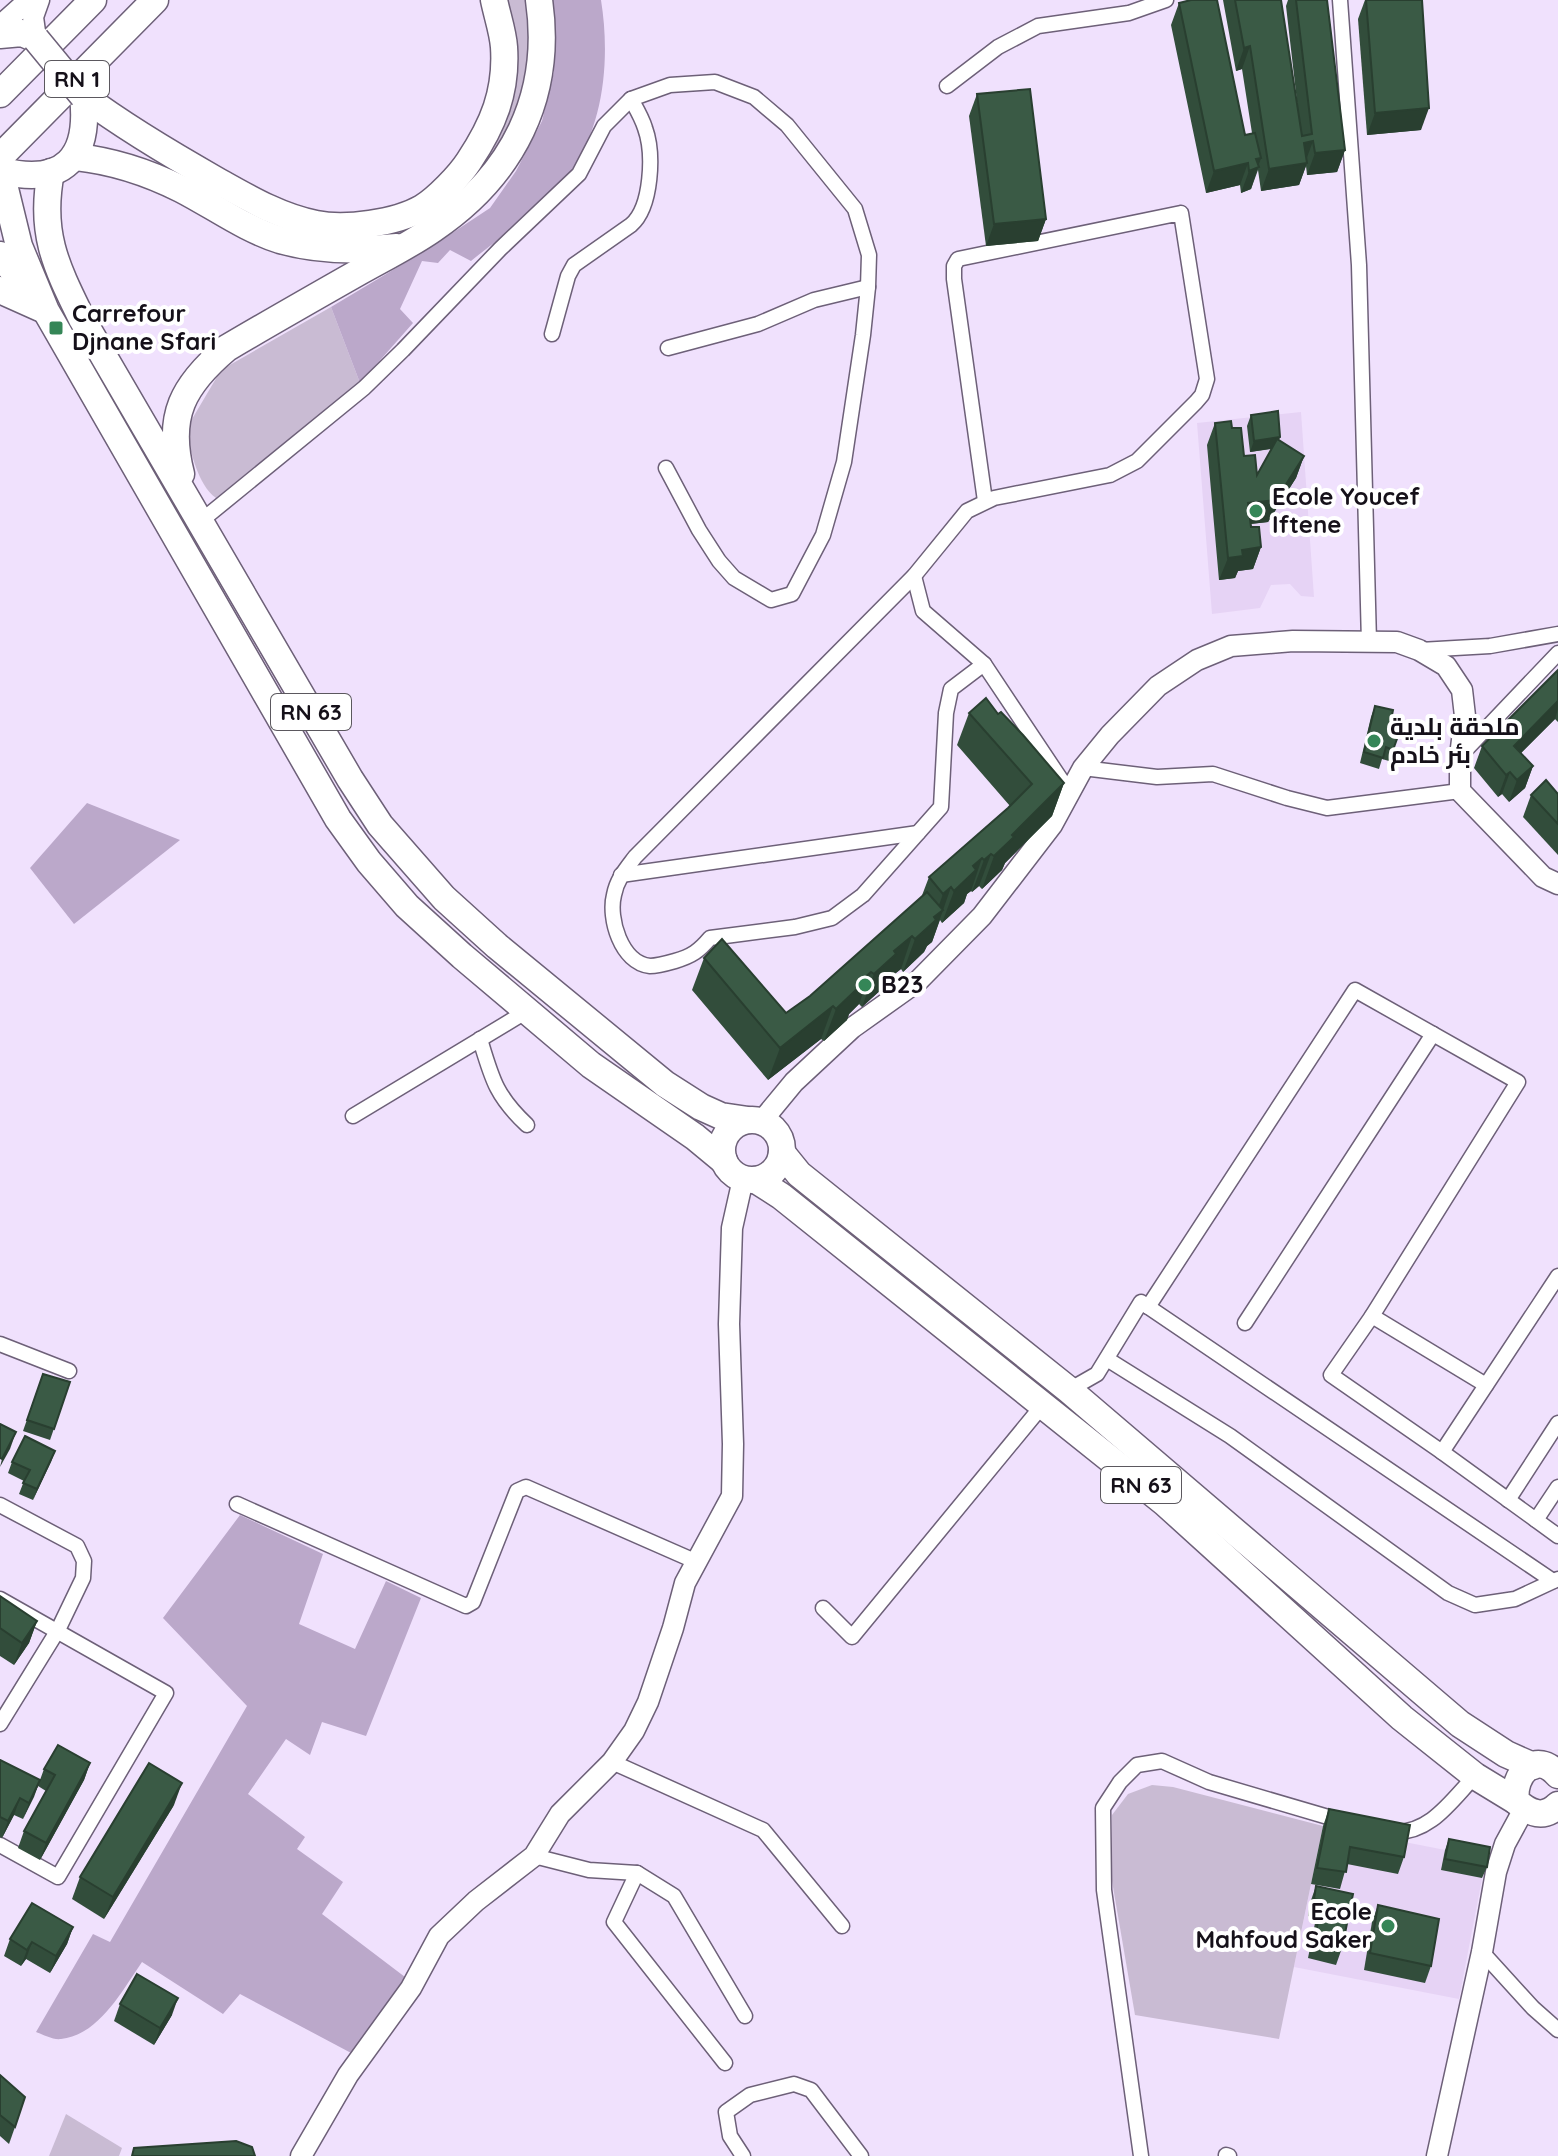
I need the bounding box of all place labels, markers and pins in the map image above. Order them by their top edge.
place label: Carrefour Djnane Sfari [72,298,216,356]
marker: Carrefour Djnane Sfari [47,319,65,337]
place label: Ecole Youcef Iftene [1272,481,1420,539]
marker: Ecole Youcef Iftene [1247,502,1265,520]
place label: ملحقة بلدية بئر خادم [1390,711,1520,771]
marker: ملحقة بلدية بئر خادم [1365,732,1383,750]
place label: B23 [881,969,923,999]
marker: B23 [856,976,874,994]
place label: Ecole Mahfoud Saker [1195,1896,1372,1954]
marker: Ecole Mahfoud Saker [1379,1917,1397,1935]

